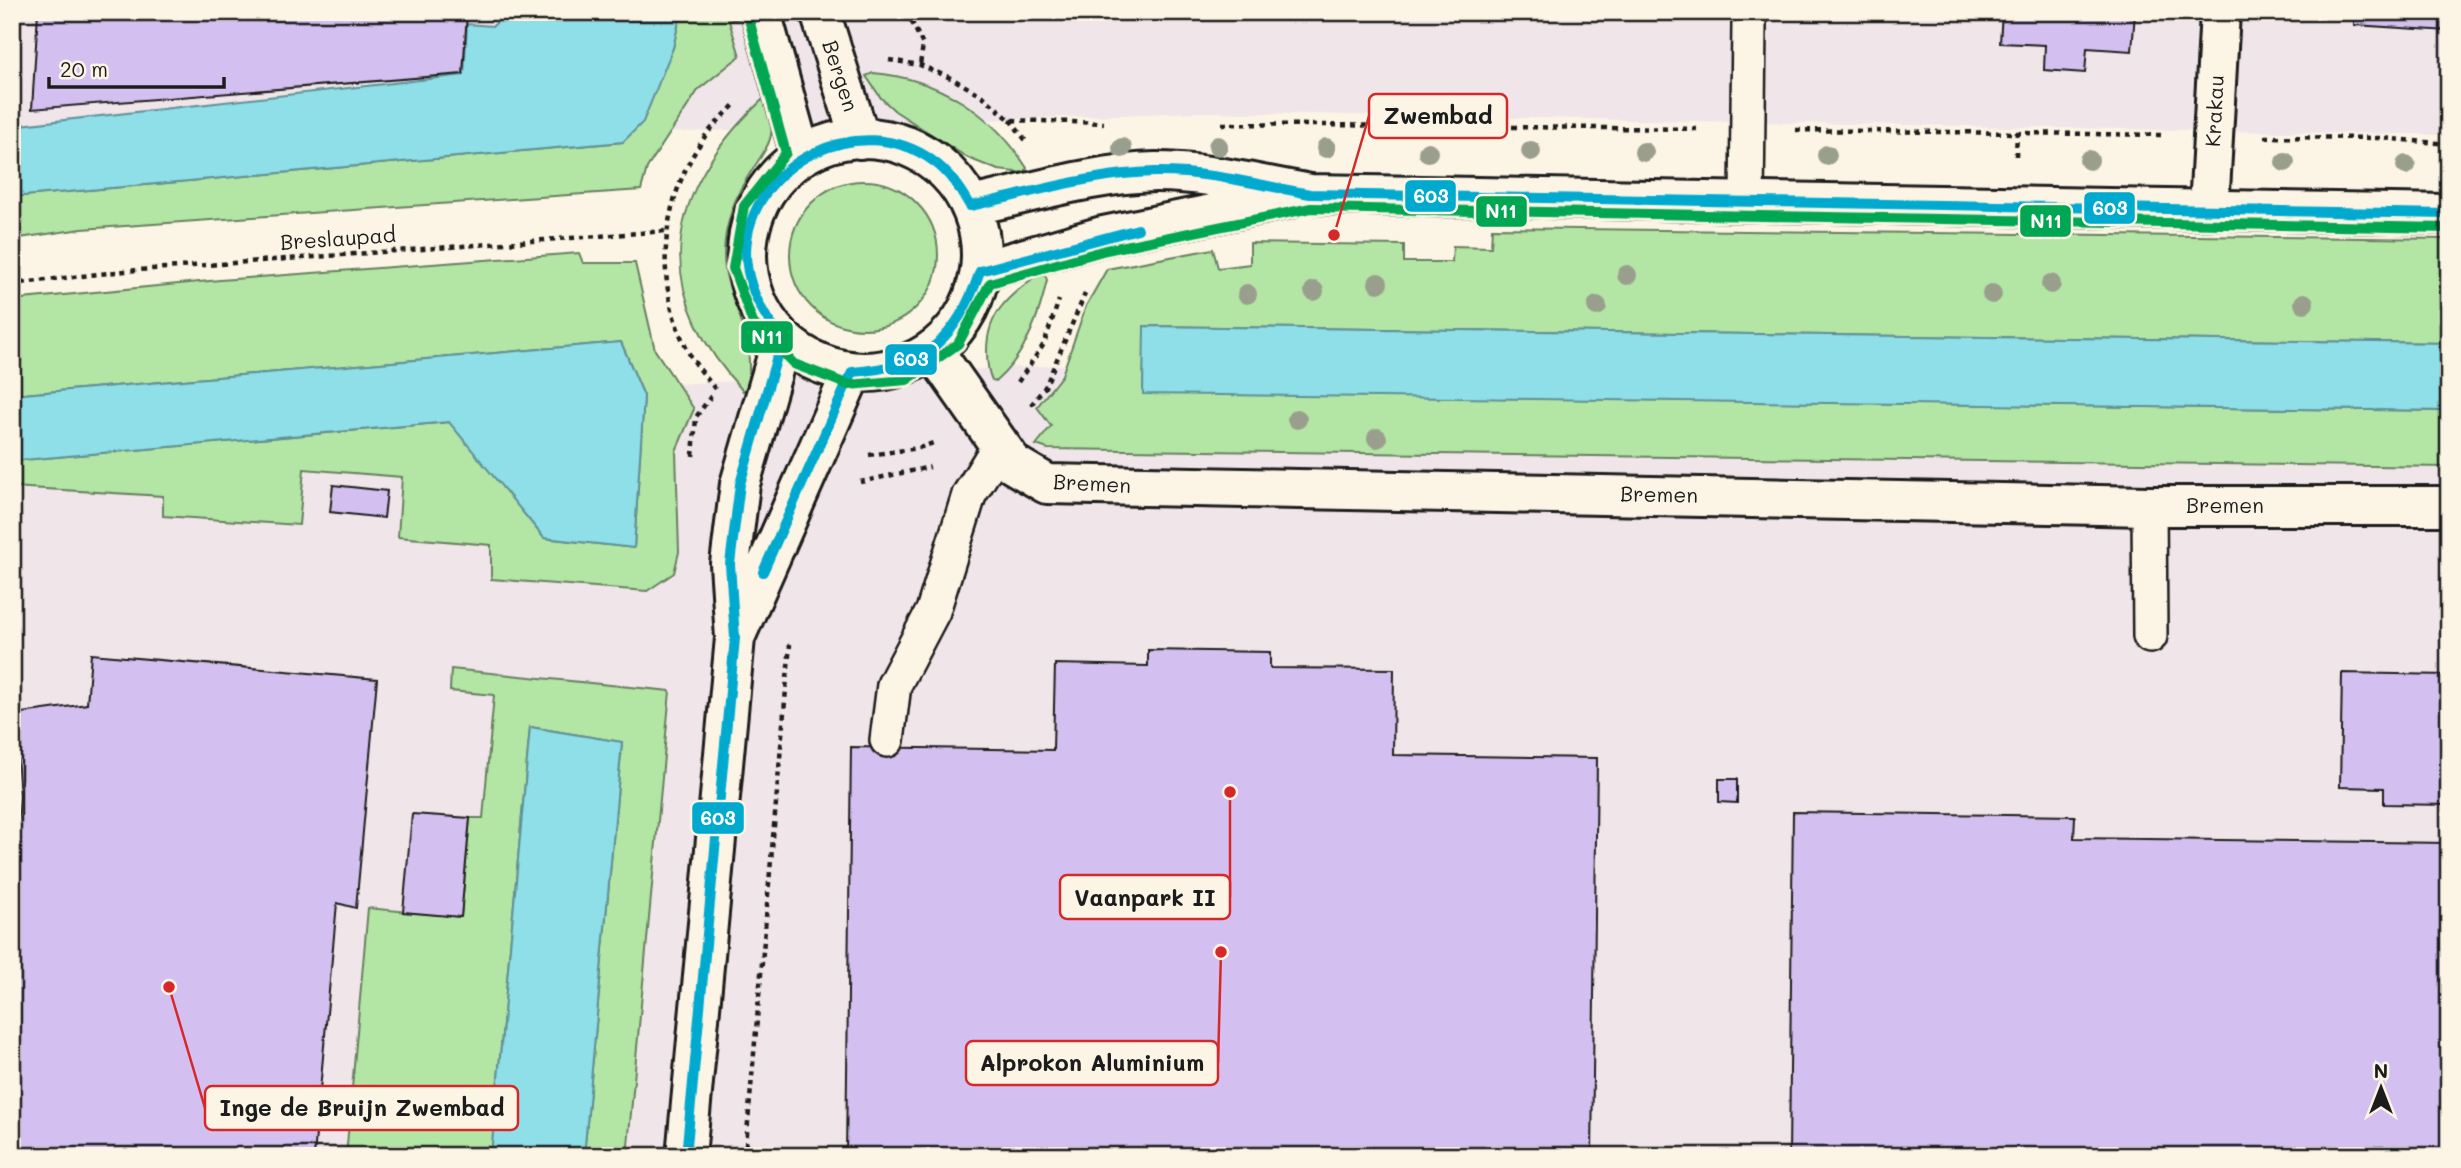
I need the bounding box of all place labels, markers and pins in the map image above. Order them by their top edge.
callout: Zwembad [1369,94,1507,138]
callout: Vaanpark II [1060,875,1230,919]
callout: Alprokon Aluminium [966,1041,1218,1085]
callout: Inge de Bruijn Zwembad [205,1086,518,1130]

